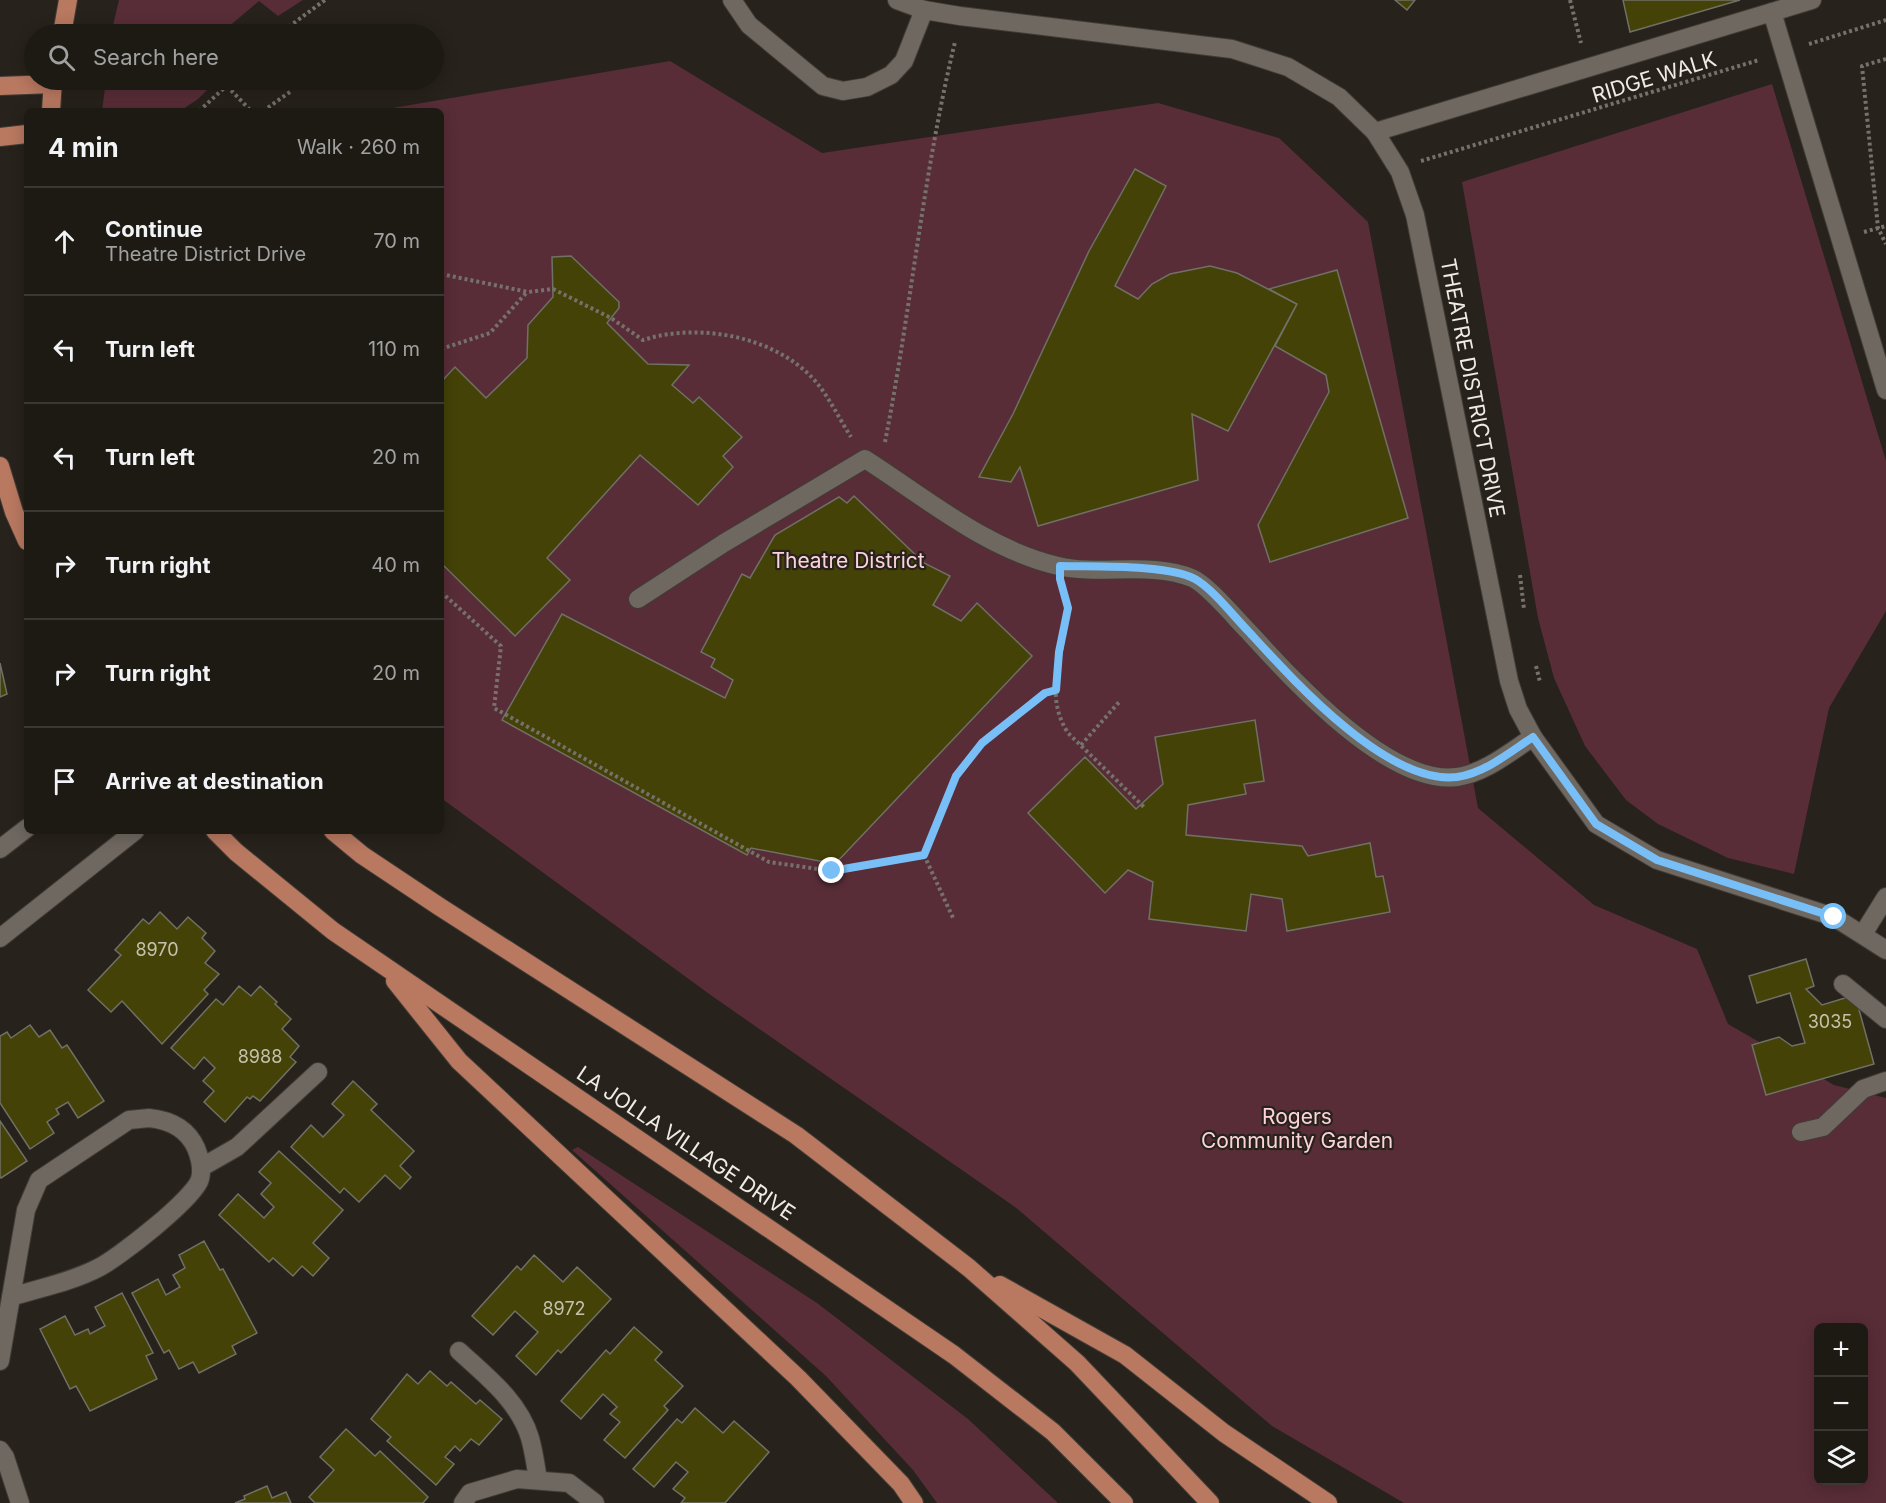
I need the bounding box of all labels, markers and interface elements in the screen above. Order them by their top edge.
search box [24,24,444,90]
icon: search [45,41,78,74]
text: Search here [93,44,219,70]
street label: RIDGE WALK [1589,46,1719,108]
text: 4 min [48,132,119,163]
text: Walk · 260 m [297,135,420,159]
text: Continue [105,216,203,242]
icon: ahead [48,225,81,258]
text: 70 m [373,229,420,253]
text: Theatre District Drive [105,242,306,266]
street label: THEATRE DISTRICT DRIVE [1436,256,1510,520]
icon: left [48,333,81,366]
text: Turn left [105,336,195,362]
text: 110 m [368,337,420,361]
icon: left [48,441,81,474]
text: Turn left [105,444,195,470]
text: 20 m [372,445,420,469]
park label: Theatre District [771,548,925,573]
icon: right [48,549,81,582]
text: Turn right [105,552,211,578]
text: 40 m [371,553,420,577]
icon: right [48,657,81,690]
text: Turn right [105,660,211,686]
text: 20 m [372,661,420,685]
icon: arrive [48,765,81,798]
text: Arrive at destination [105,768,324,794]
route end [818,857,844,883]
route start [1820,903,1846,929]
house number: 8970 [135,939,179,960]
house number: 3035 [1808,1011,1852,1032]
house number: 8988 [238,1046,282,1067]
street label: LA JOLLA VILLAGE DRIVE [572,1061,800,1225]
park label: Rogers Community Garden [1201,1104,1393,1153]
house number: 8972 [542,1298,586,1319]
map controls [1814,1323,1868,1485]
button: + [1814,1323,1868,1377]
button: − [1814,1377,1868,1431]
button: layers [1814,1431,1868,1485]

